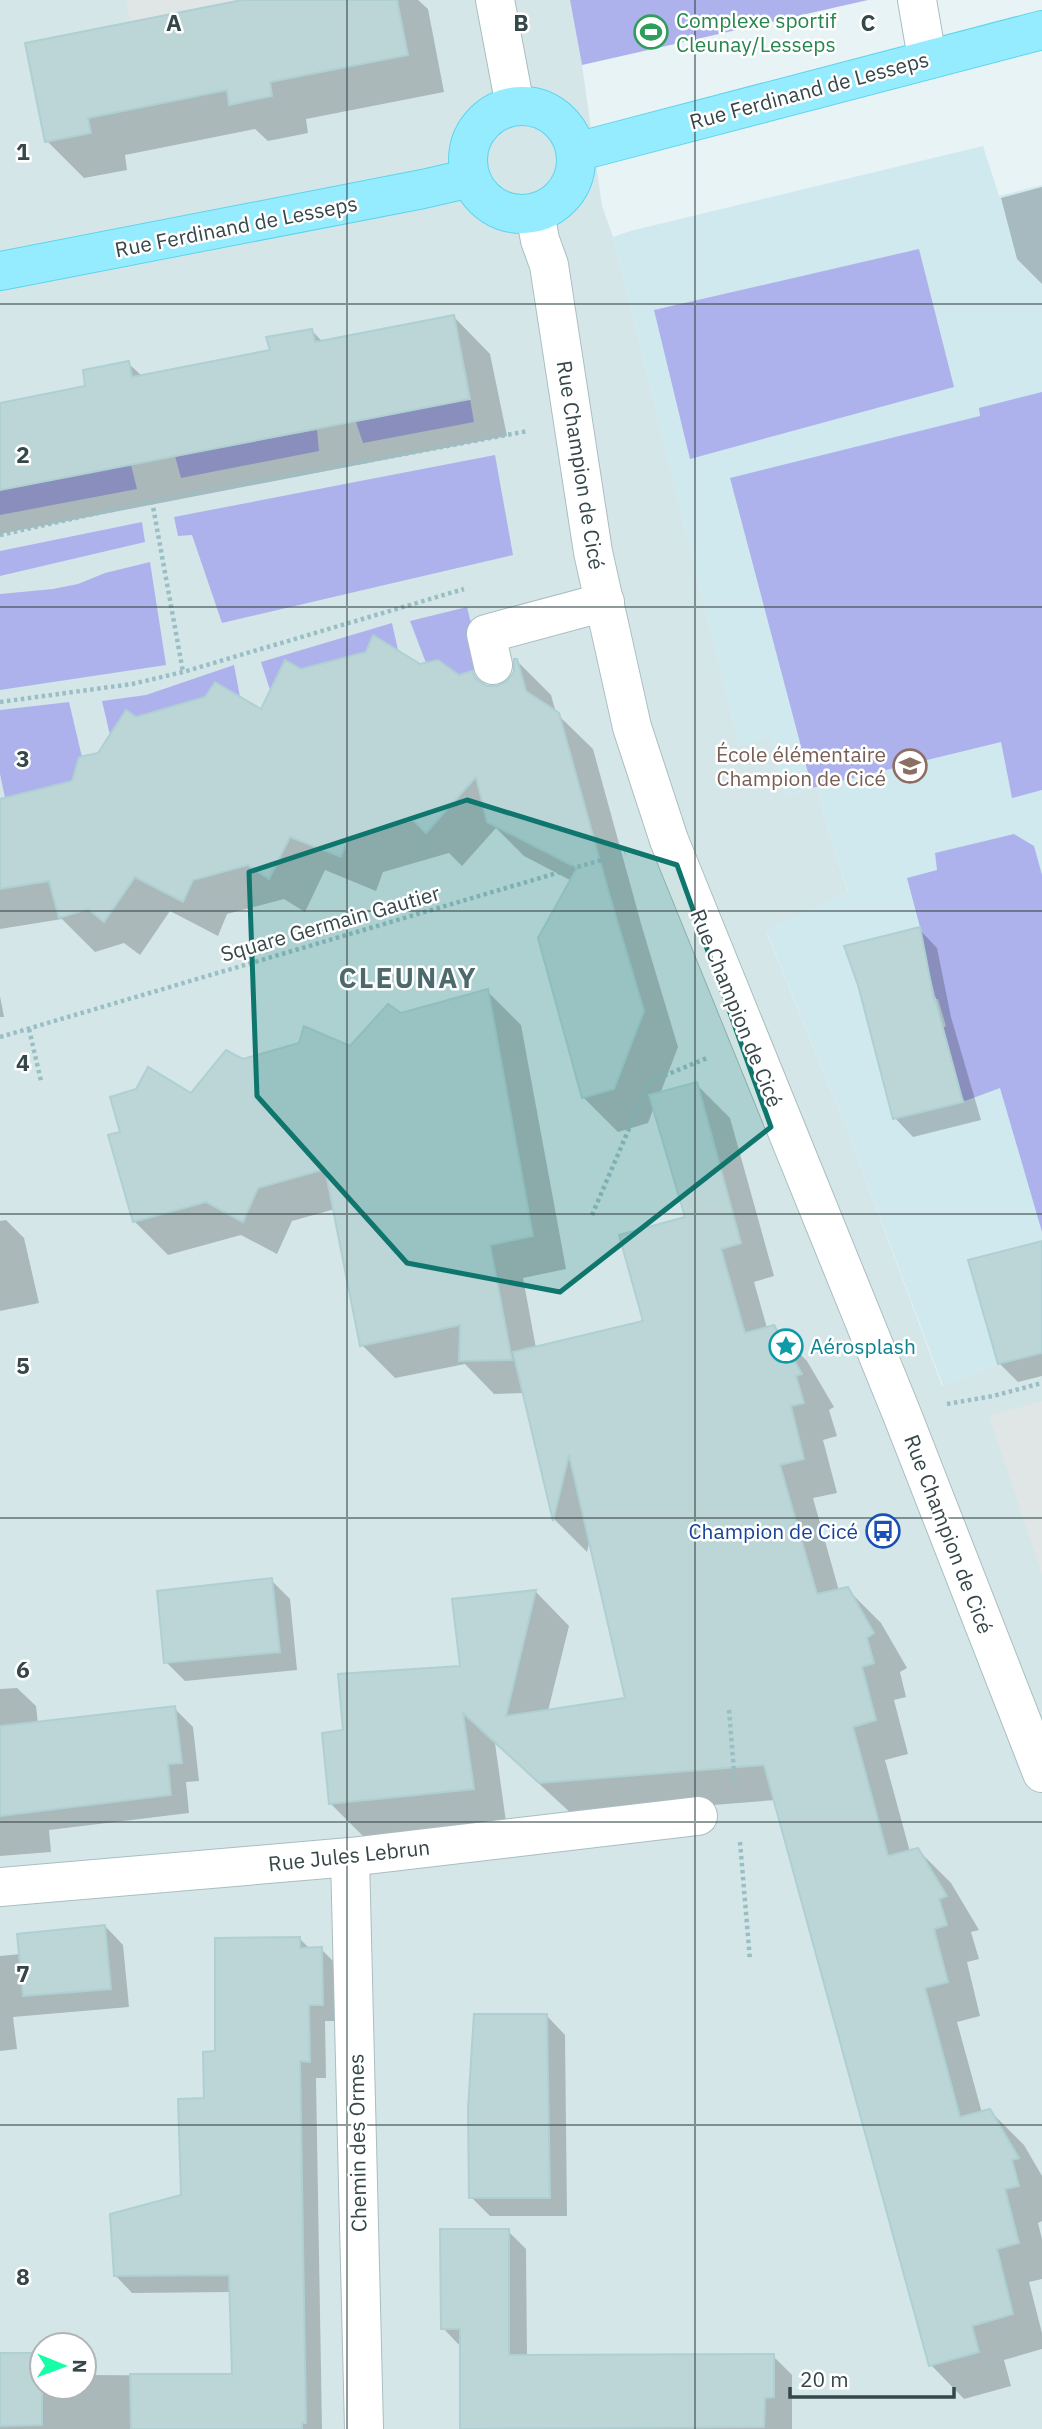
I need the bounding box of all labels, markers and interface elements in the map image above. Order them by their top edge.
place label: Complexe sportif Cleunay/Lesseps [676,6,837,58]
text: A [166,7,182,37]
text: B [513,7,529,37]
text: C [861,7,876,37]
sports icon: Complexe sportif Cleunay/Lesseps [632,13,670,51]
street label: Rue Ferdinand de Lesseps [686,45,932,135]
text: 1 [16,136,30,166]
street label: Rue Ferdinand de Lesseps [112,189,360,263]
street label: Rue Champion de Cicé [551,358,611,572]
text: 2 [16,439,30,469]
place label: École élémentaire Champion de Cicé [716,740,886,792]
text: 3 [16,743,30,773]
school or university icon: École élémentaire Champion de Cicé [891,747,929,785]
street label: Square Germain Gautier [217,878,443,968]
street label: Rue Champion de Cicé [684,905,790,1111]
district label: CLEUNAY [338,959,478,996]
text: 4 [16,1047,30,1077]
place icon: Aérosplash [767,1327,805,1365]
place label: Aérosplash [810,1332,916,1360]
text: 5 [16,1350,30,1380]
street label: Rue Champion de Cicé [898,1430,1000,1638]
bus stop icon: Champion de Cicé [864,1512,902,1550]
place label: Champion de Cicé [688,1517,858,1545]
text: 6 [16,1654,30,1684]
street label: Rue Jules Lebrun [267,1833,431,1877]
text: 7 [16,1958,30,1988]
street label: Chemin des Ormes [341,2054,373,2232]
text: 8 [16,2261,30,2291]
north arrow [28,2331,98,2401]
scale bar [790,2356,954,2400]
text: N [68,2359,92,2373]
text: 20 m [800,2365,849,2393]

